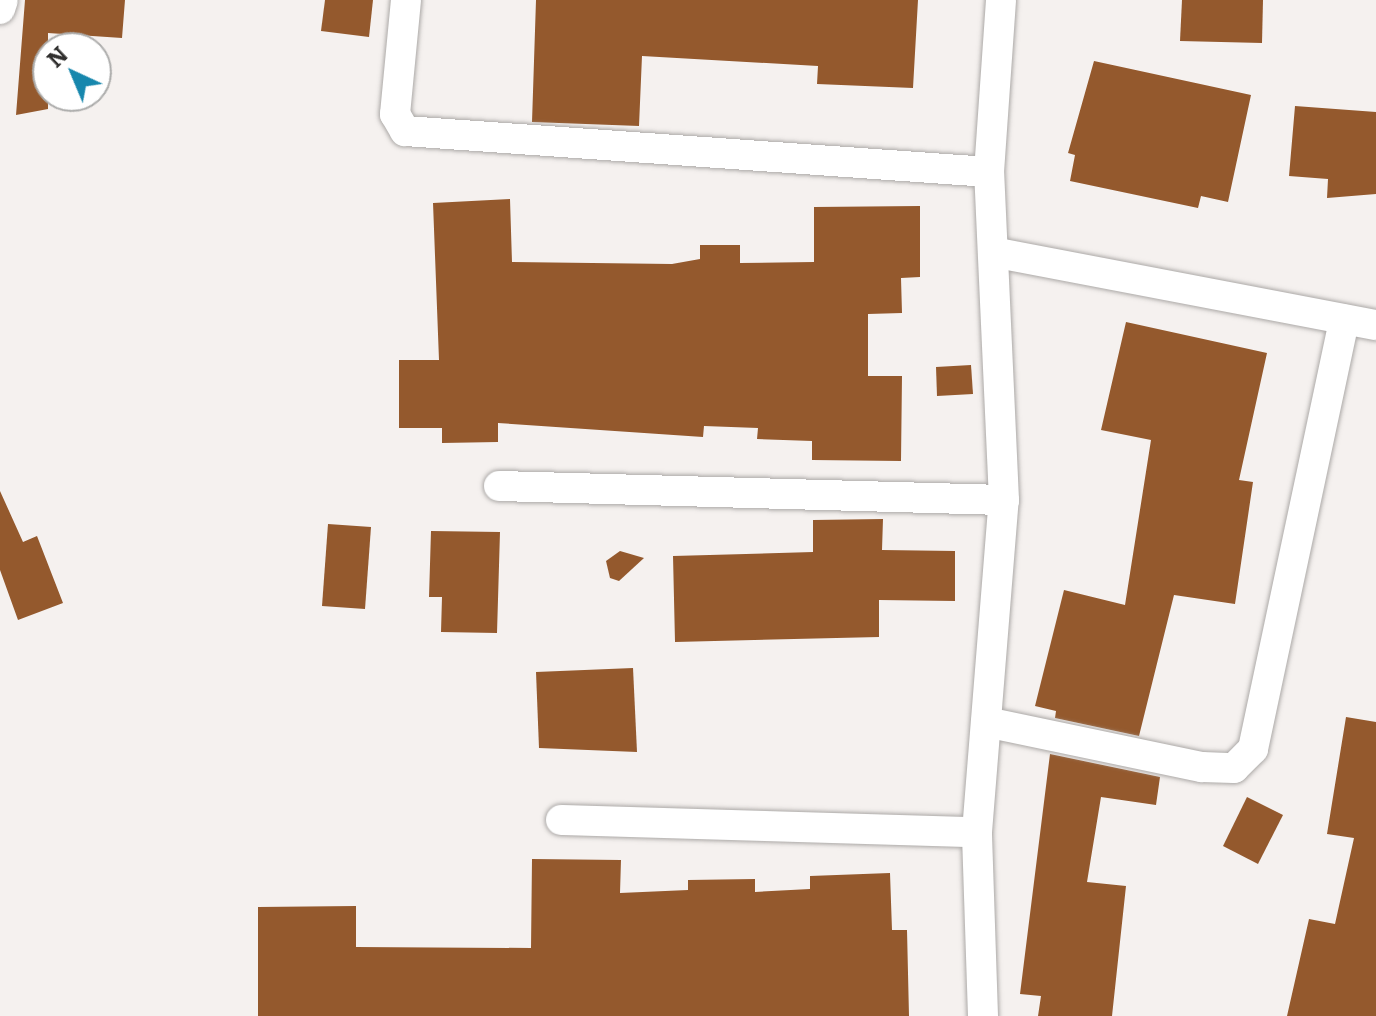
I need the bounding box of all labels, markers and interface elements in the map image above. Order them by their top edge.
north arrow [32,32,112,112]
text: N [38,38,74,74]

